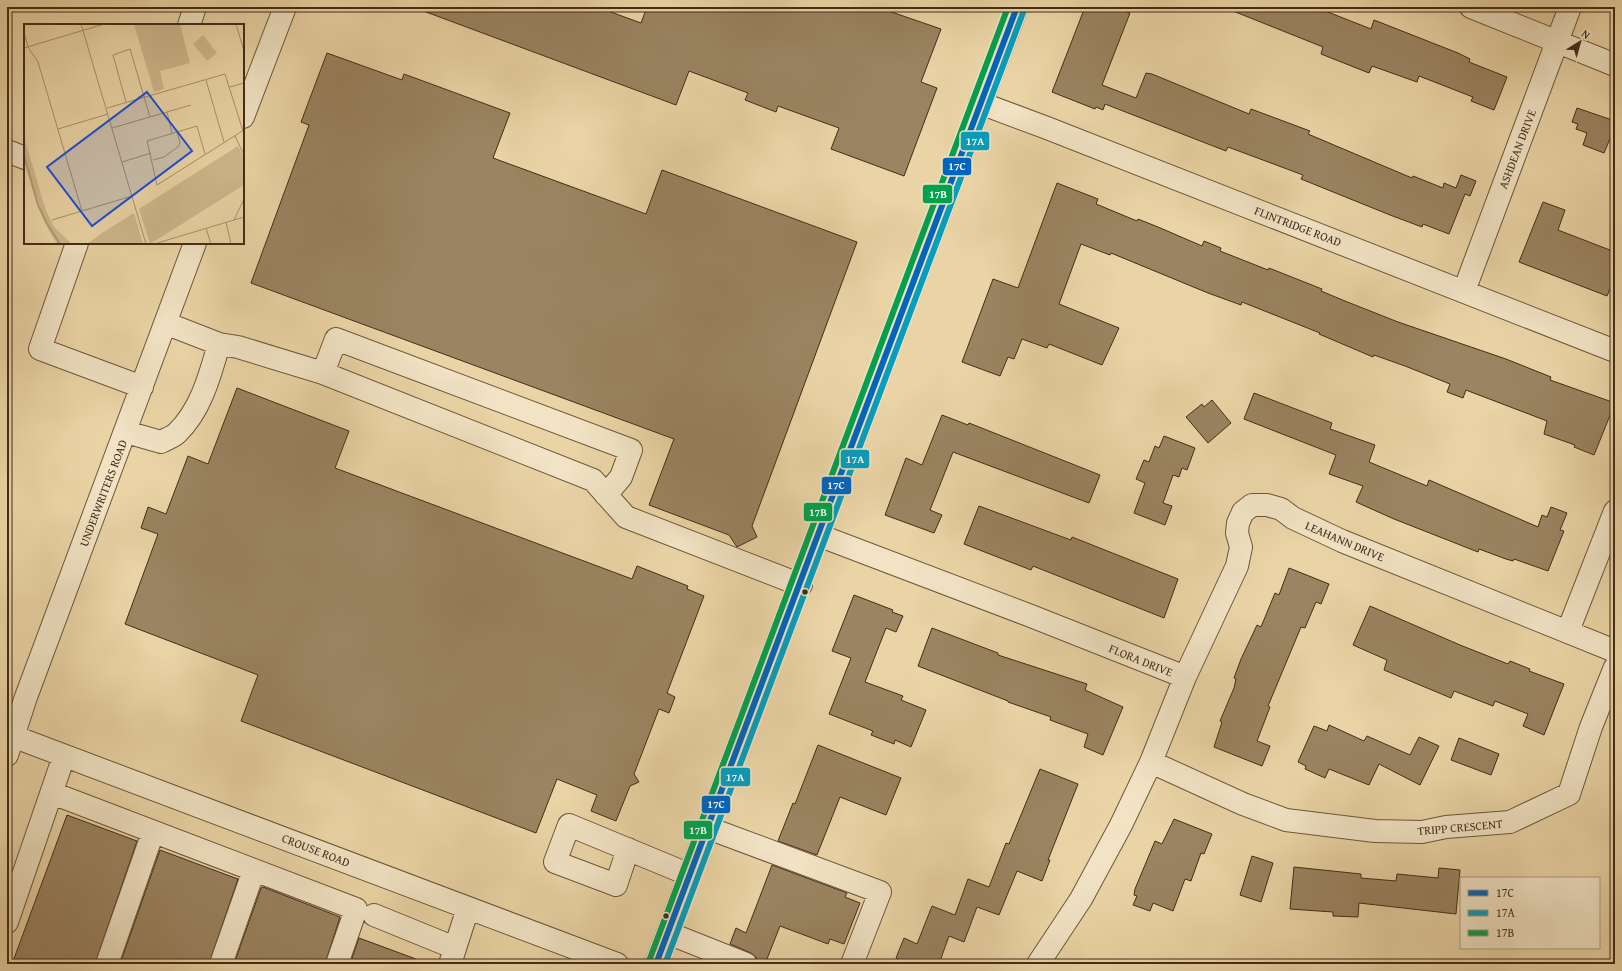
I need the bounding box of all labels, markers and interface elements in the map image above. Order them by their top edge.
north arrow [1560,22,1600,62]
inset map [24,24,244,244]
text: N [1578,25,1594,43]
street label: ASHDEAN DRIVE [1494,107,1540,191]
line badge: 17A [960,131,990,151]
text: 17A [966,133,984,149]
line badge: 17C [942,157,972,176]
text: 17C [948,158,966,174]
line badge: 17B [922,184,953,204]
text: 17B [929,186,947,202]
street label: FLINTRIDGE ROAD [1252,202,1344,250]
street label: UNDERWRITERS ROAD [75,437,131,549]
line badge: 17A [840,449,870,469]
text: 17A [846,451,864,467]
line badge: 17C [821,476,852,495]
text: 17C [827,477,845,493]
line badge: 17B [803,502,833,522]
text: 17B [809,504,827,520]
street label: LEAHANN DRIVE [1303,517,1387,565]
unlabelled marker [800,587,810,597]
street label: FLORA DRIVE [1106,639,1176,681]
line badge: 17A [720,767,751,787]
text: 17A [726,769,744,785]
line badge: 17C [701,795,731,814]
text: 17C [707,796,725,812]
street label: TRIPP CRESCENT [1417,815,1504,839]
line badge: 17B [683,820,713,840]
text: 17B [689,822,707,838]
street label: CROUSE ROAD [280,829,352,871]
legend [1460,877,1600,949]
text: 17C [1496,884,1515,901]
text: 17A [1496,904,1516,921]
unlabelled marker [661,911,671,921]
text: 17B [1496,924,1515,941]

